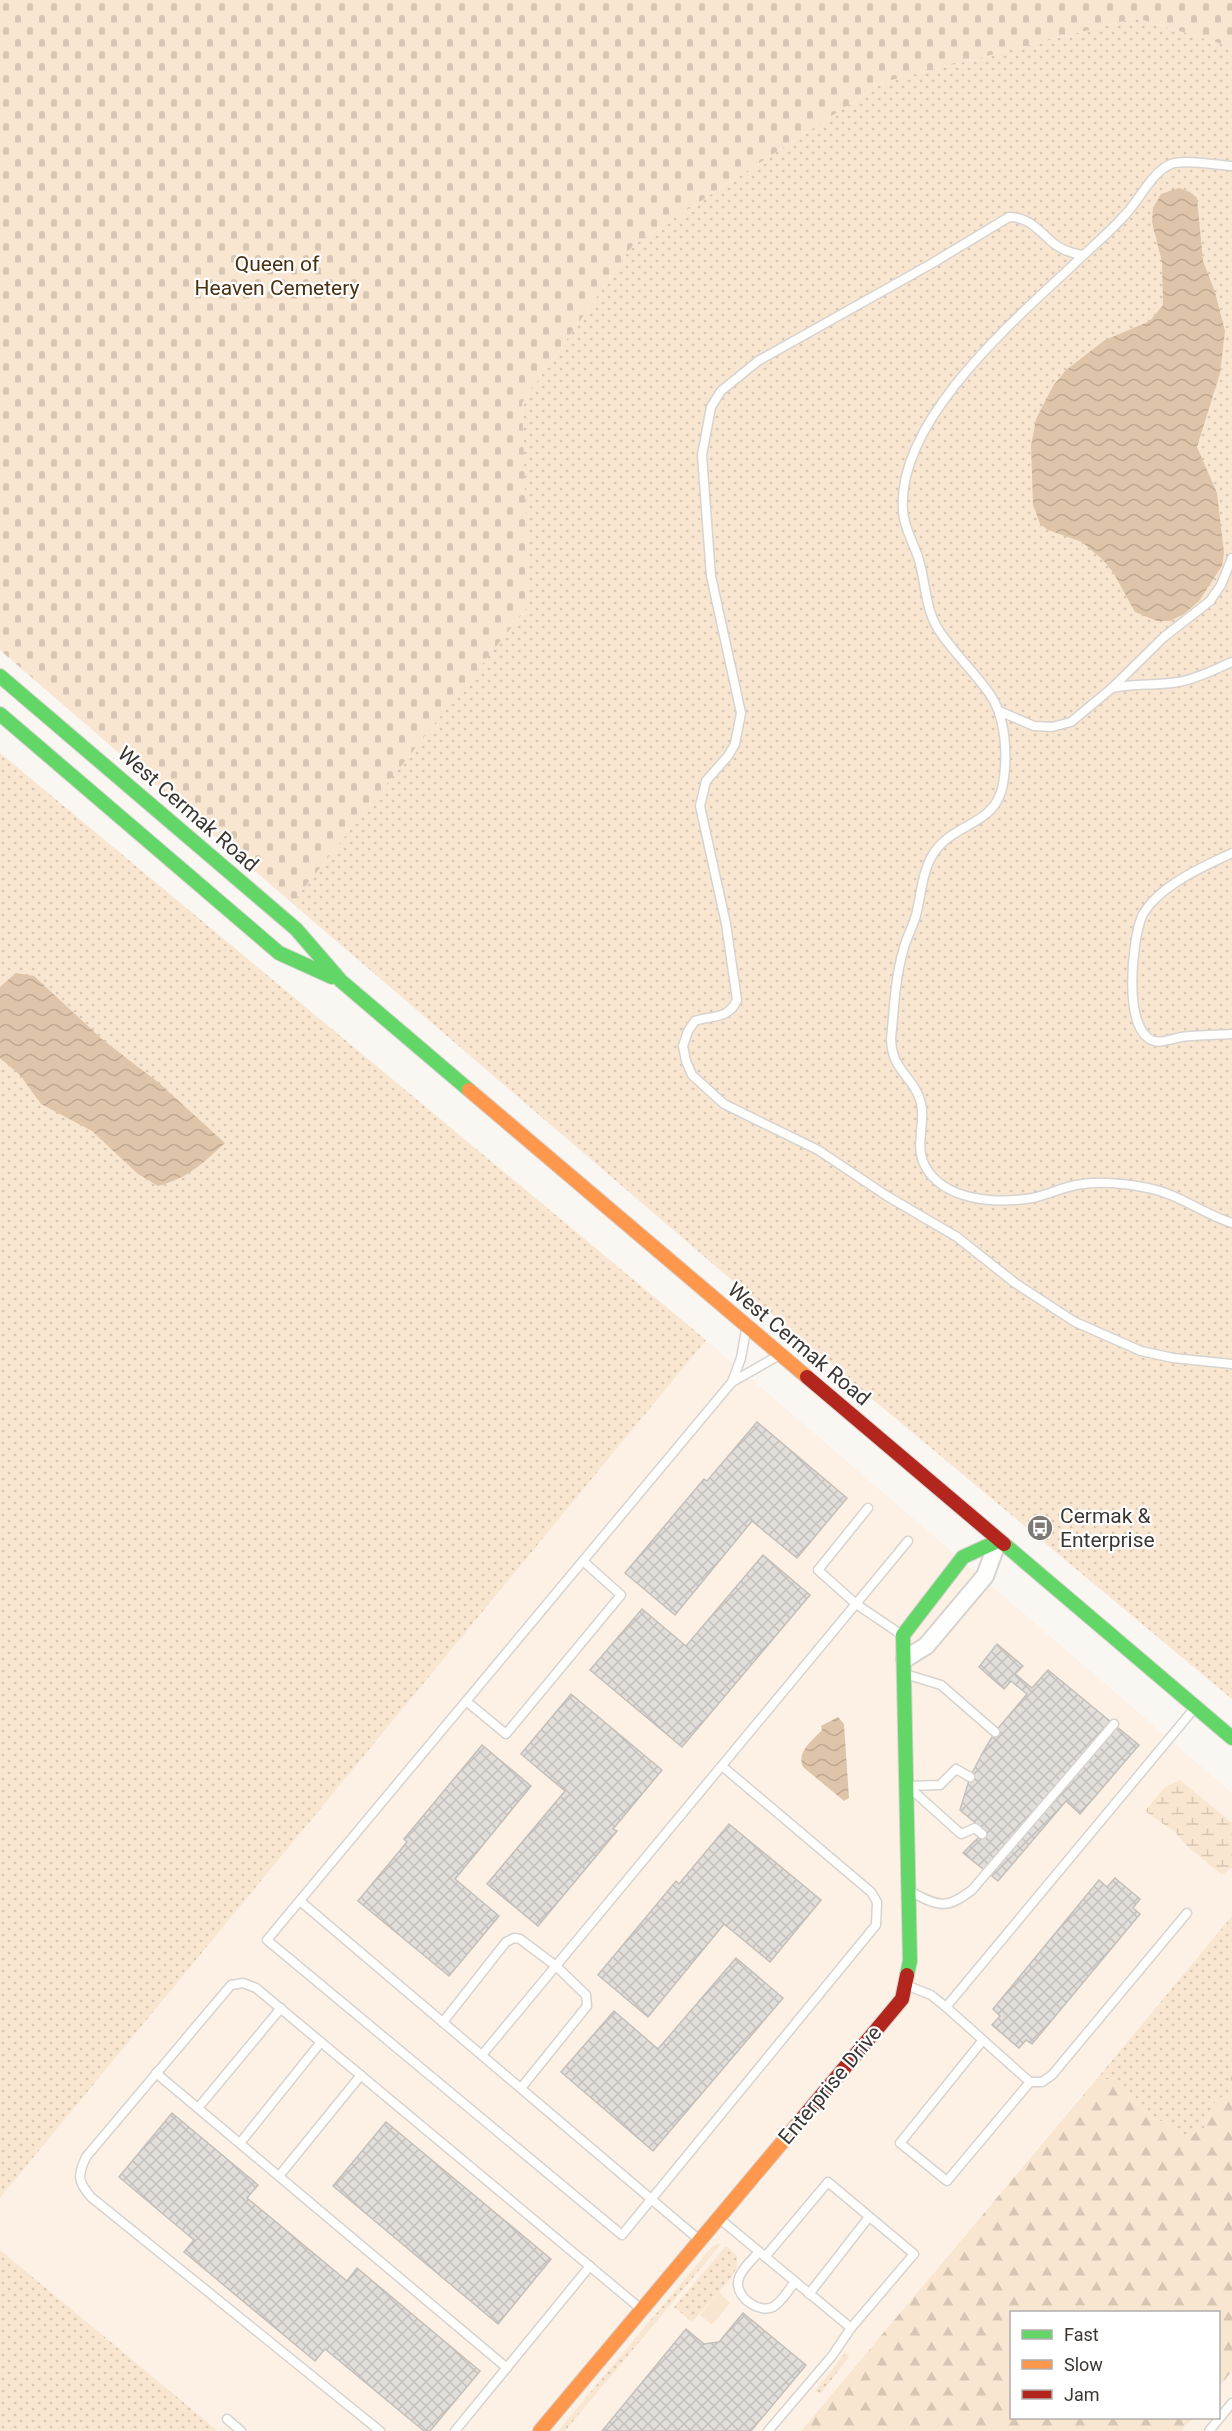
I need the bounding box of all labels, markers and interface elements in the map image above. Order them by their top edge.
park label: Queen of Heaven Cemetery [195,252,360,300]
street label: West Cermak Road [113,741,263,877]
street label: West Cermak Road [723,1278,875,1410]
place label: Cermak & Enterprise [1060,1504,1155,1552]
bus stop icon: Cermak & Enterprise [1025,1513,1055,1543]
street label: Enterprise Drive [774,2021,886,2149]
legend [1010,2311,1220,2419]
text: Fast [1064,2324,1099,2345]
text: Slow [1064,2354,1103,2375]
text: Jam [1064,2384,1100,2405]

